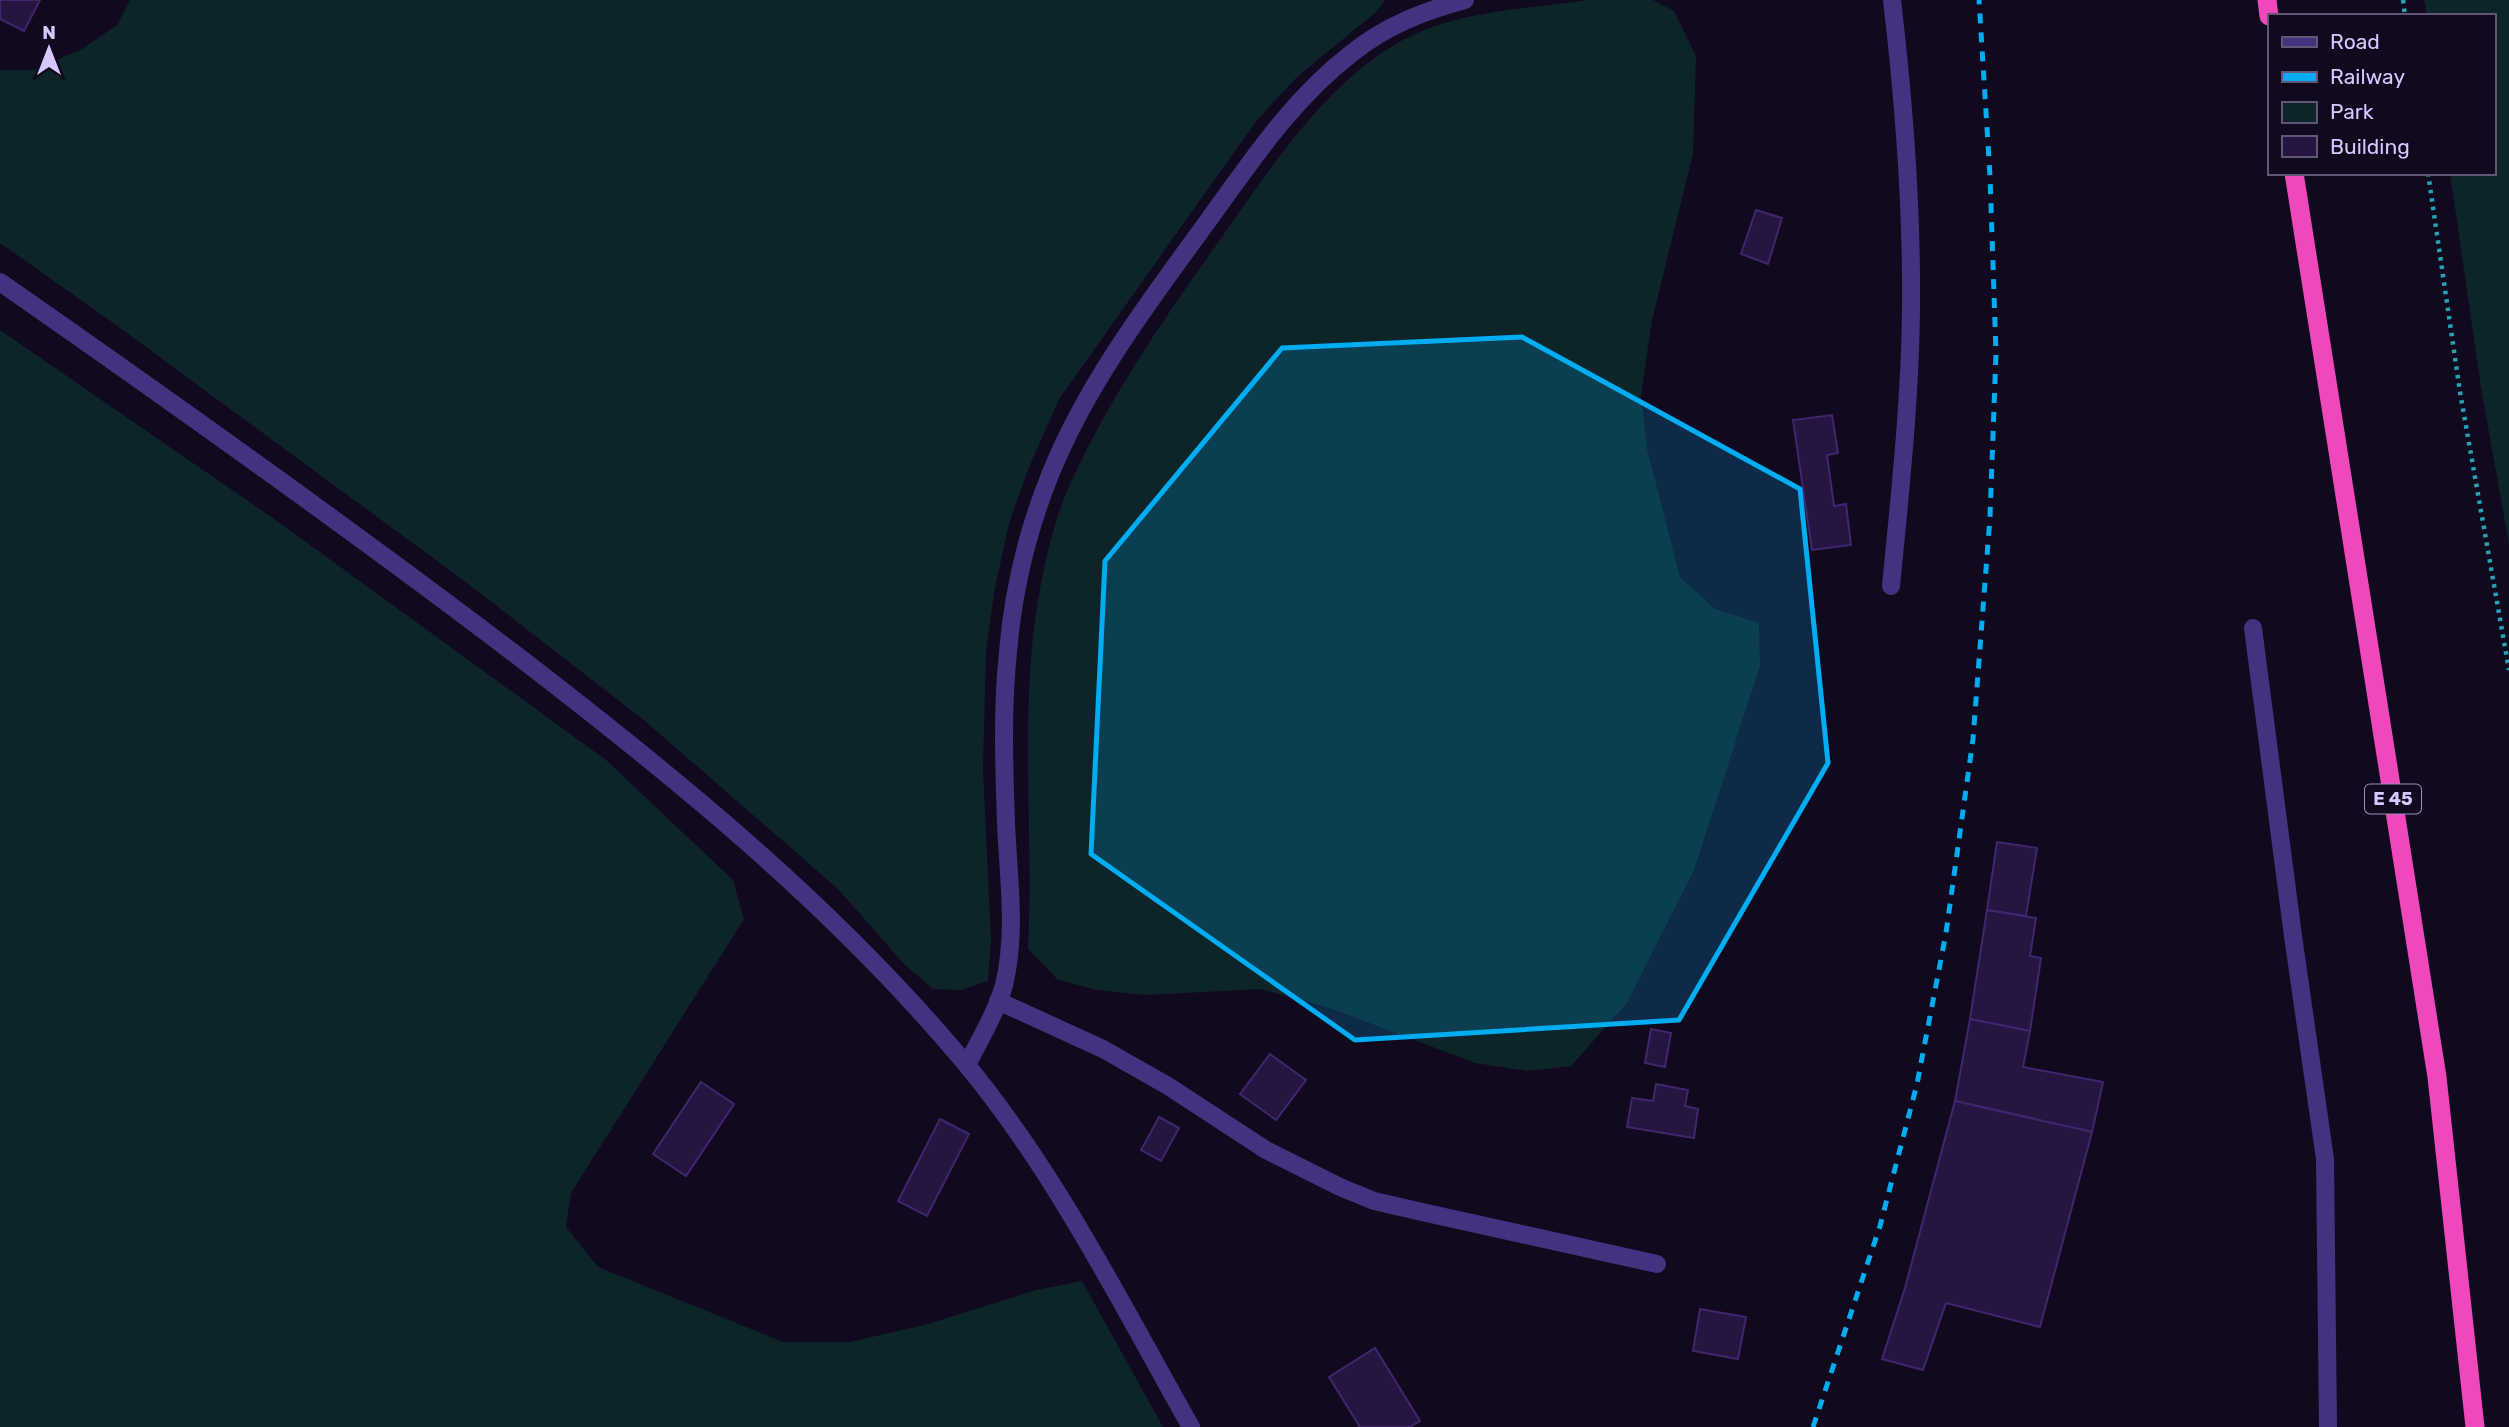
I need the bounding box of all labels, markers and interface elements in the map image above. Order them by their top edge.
north arrow [14,14,84,84]
legend [2268,14,2495,175]
text: N [42,21,56,44]
text: Road [2330,29,2380,54]
text: Railway [2330,64,2405,89]
text: Park [2330,99,2374,124]
text: Building [2330,134,2410,159]
road number: E 45 [2365,784,2421,814]

